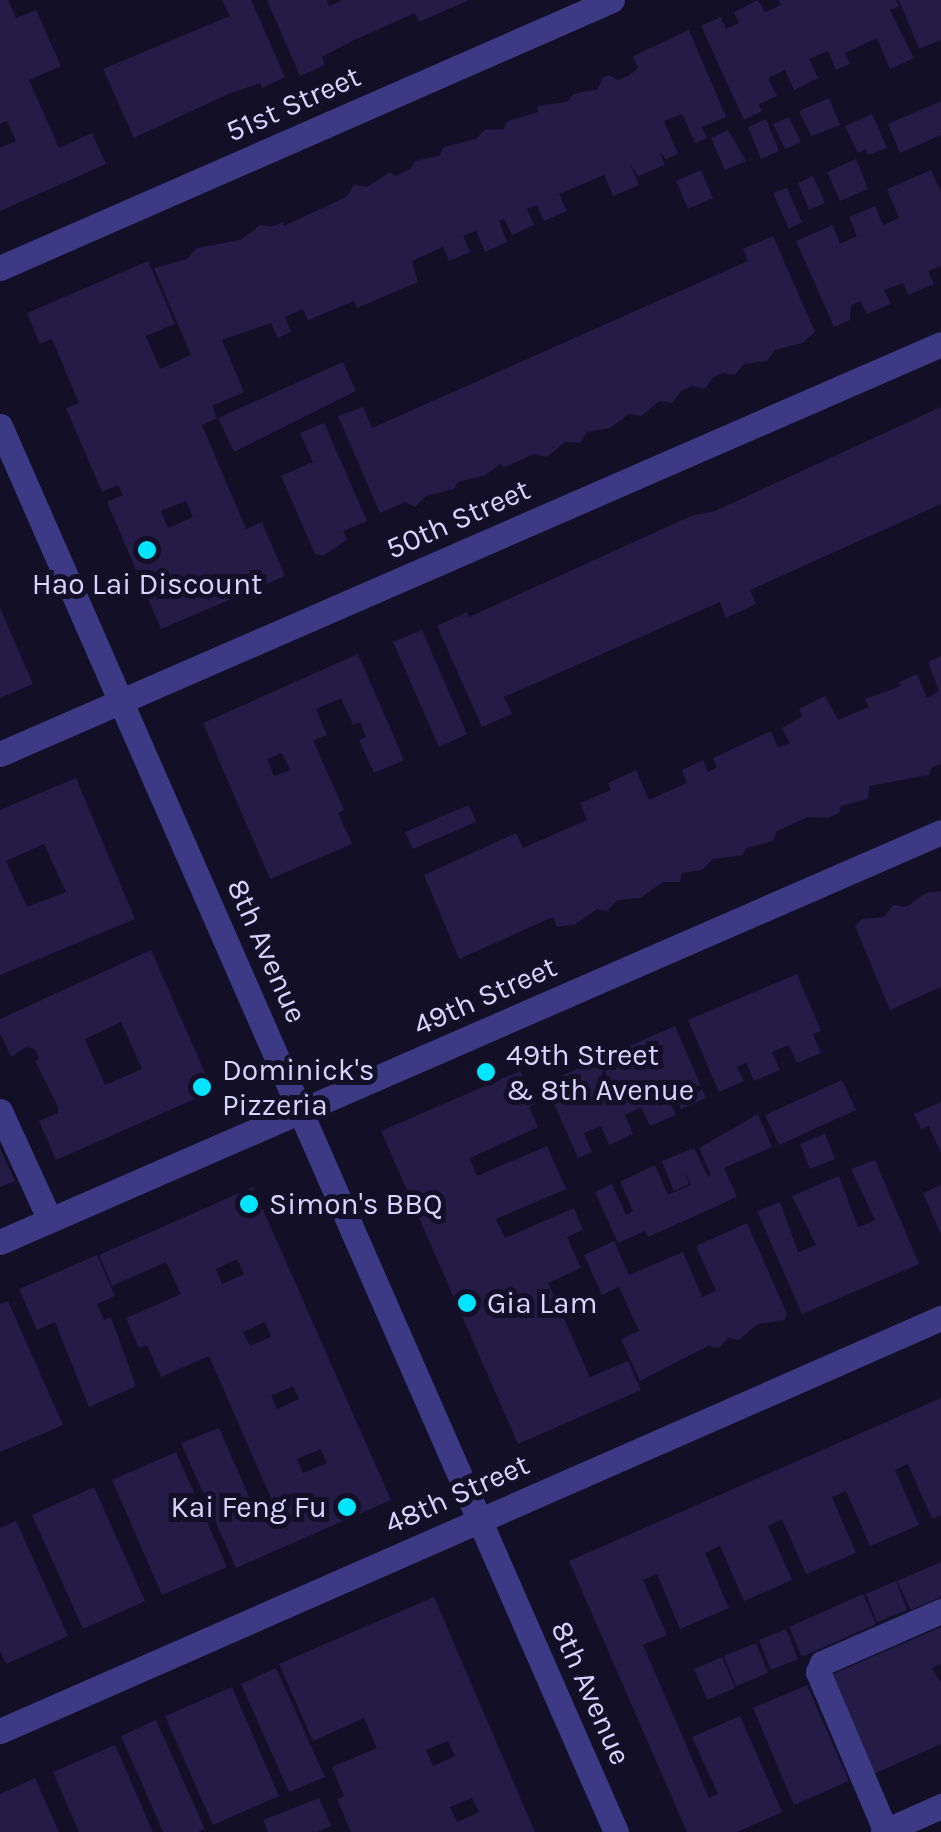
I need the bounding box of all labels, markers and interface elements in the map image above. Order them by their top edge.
street label: 51st Street [220,58,366,150]
street label: 50th Street [381,471,535,567]
marker: Hao Lai Discount [136,539,158,561]
place label: Hao Lai Discount [32,566,262,602]
street label: 8th Avenue [219,873,315,1029]
street label: 49th Street [408,948,562,1044]
place label: 49th Street & 8th Avenue [506,1037,694,1108]
place label: Dominick's Pizzeria [222,1052,374,1122]
marker: 49th Street & 8th Avenue [475,1061,497,1083]
marker: Dominick's Pizzeria [191,1076,213,1098]
place label: Simon's BBQ [269,1186,442,1222]
marker: Simon's BBQ [238,1193,260,1215]
place label: Gia Lam [487,1285,598,1321]
marker: Gia Lam [456,1292,478,1314]
street label: 48th Street [379,1446,535,1542]
place label: Kai Feng Fu [171,1489,327,1525]
marker: Kai Feng Fu [336,1496,358,1518]
street label: 8th Avenue [543,1615,639,1771]

